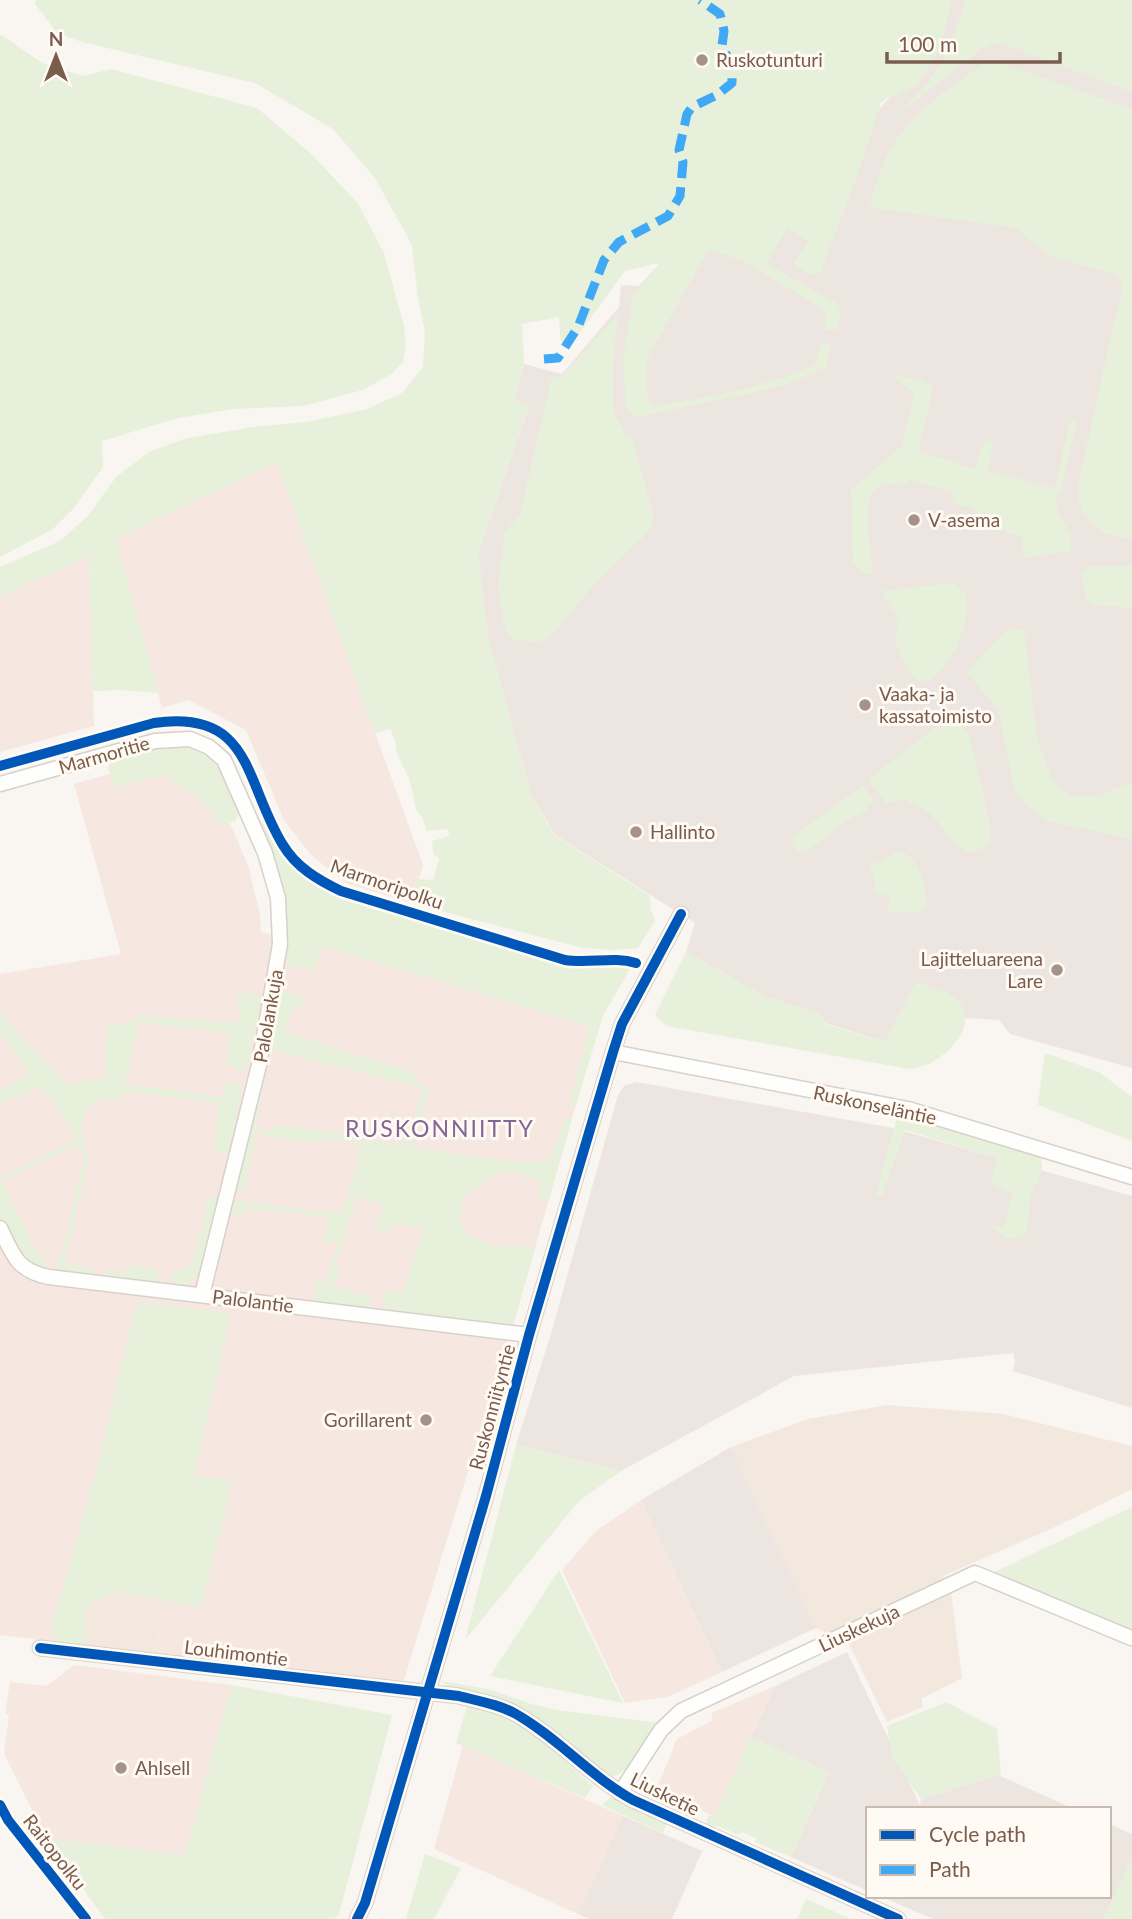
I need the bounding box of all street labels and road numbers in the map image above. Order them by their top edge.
street label: Marmoritie [56,731,152,778]
street label: Marmoripolku [328,853,447,914]
street label: Palolankuja [248,967,287,1064]
street label: Ruskonseläntie [811,1080,939,1129]
street label: Palolantie [211,1284,295,1317]
street label: Ruskonniityntie [464,1341,519,1472]
street label: Liuskekuja [815,1599,903,1656]
street label: Louhimontie [183,1635,289,1670]
street label: Liusketie [627,1767,703,1820]
street label: Raitopolku [19,1809,92,1894]

